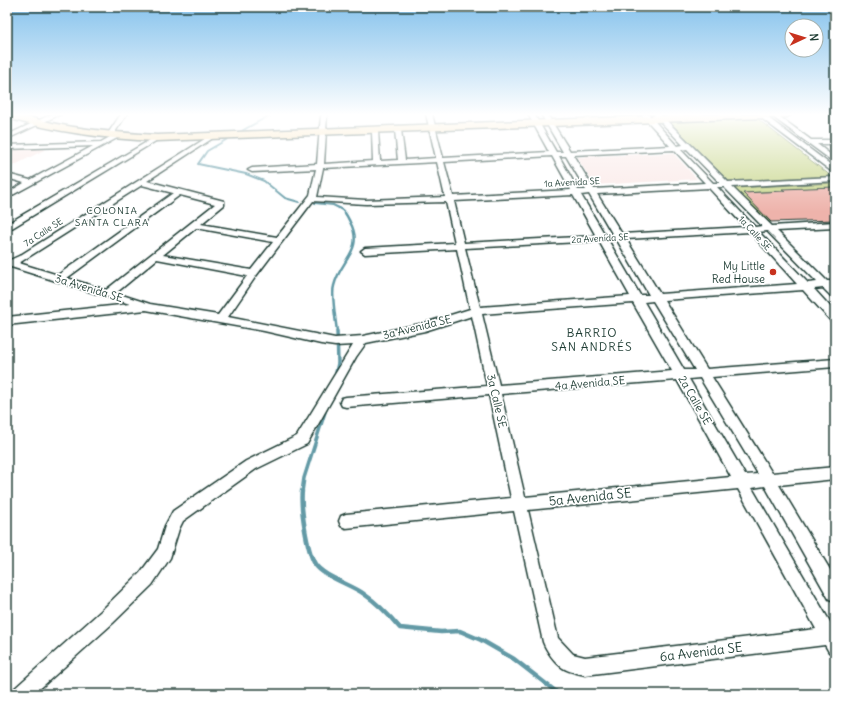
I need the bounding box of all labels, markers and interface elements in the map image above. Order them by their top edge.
north arrow [784,18,824,58]
text: N [807,33,821,42]
street label: 1a Avenida SE [544,175,600,189]
district label: COLONIA SANTA CLARA [75,204,149,229]
street label: 1a Calle SE [736,213,774,253]
street label: 7a Calle SE [22,215,64,249]
street label: 2a Avenida SE [571,231,629,245]
place label: My Little Red House [712,259,765,286]
marker: My Little Red House [768,267,778,277]
street label: 3a Avenida SE [53,271,125,305]
street label: 3a Avenida SE [381,312,453,342]
district label: BARRIO SAN ANDRÉS [551,325,633,354]
street label: 3a Calle SE [484,373,510,429]
street label: 4a Avenida SE [554,373,626,393]
street label: 2a Calle SE [675,373,715,427]
street label: 5a Avenida SE [548,484,633,510]
street label: 6a Avenida SE [659,638,744,665]

